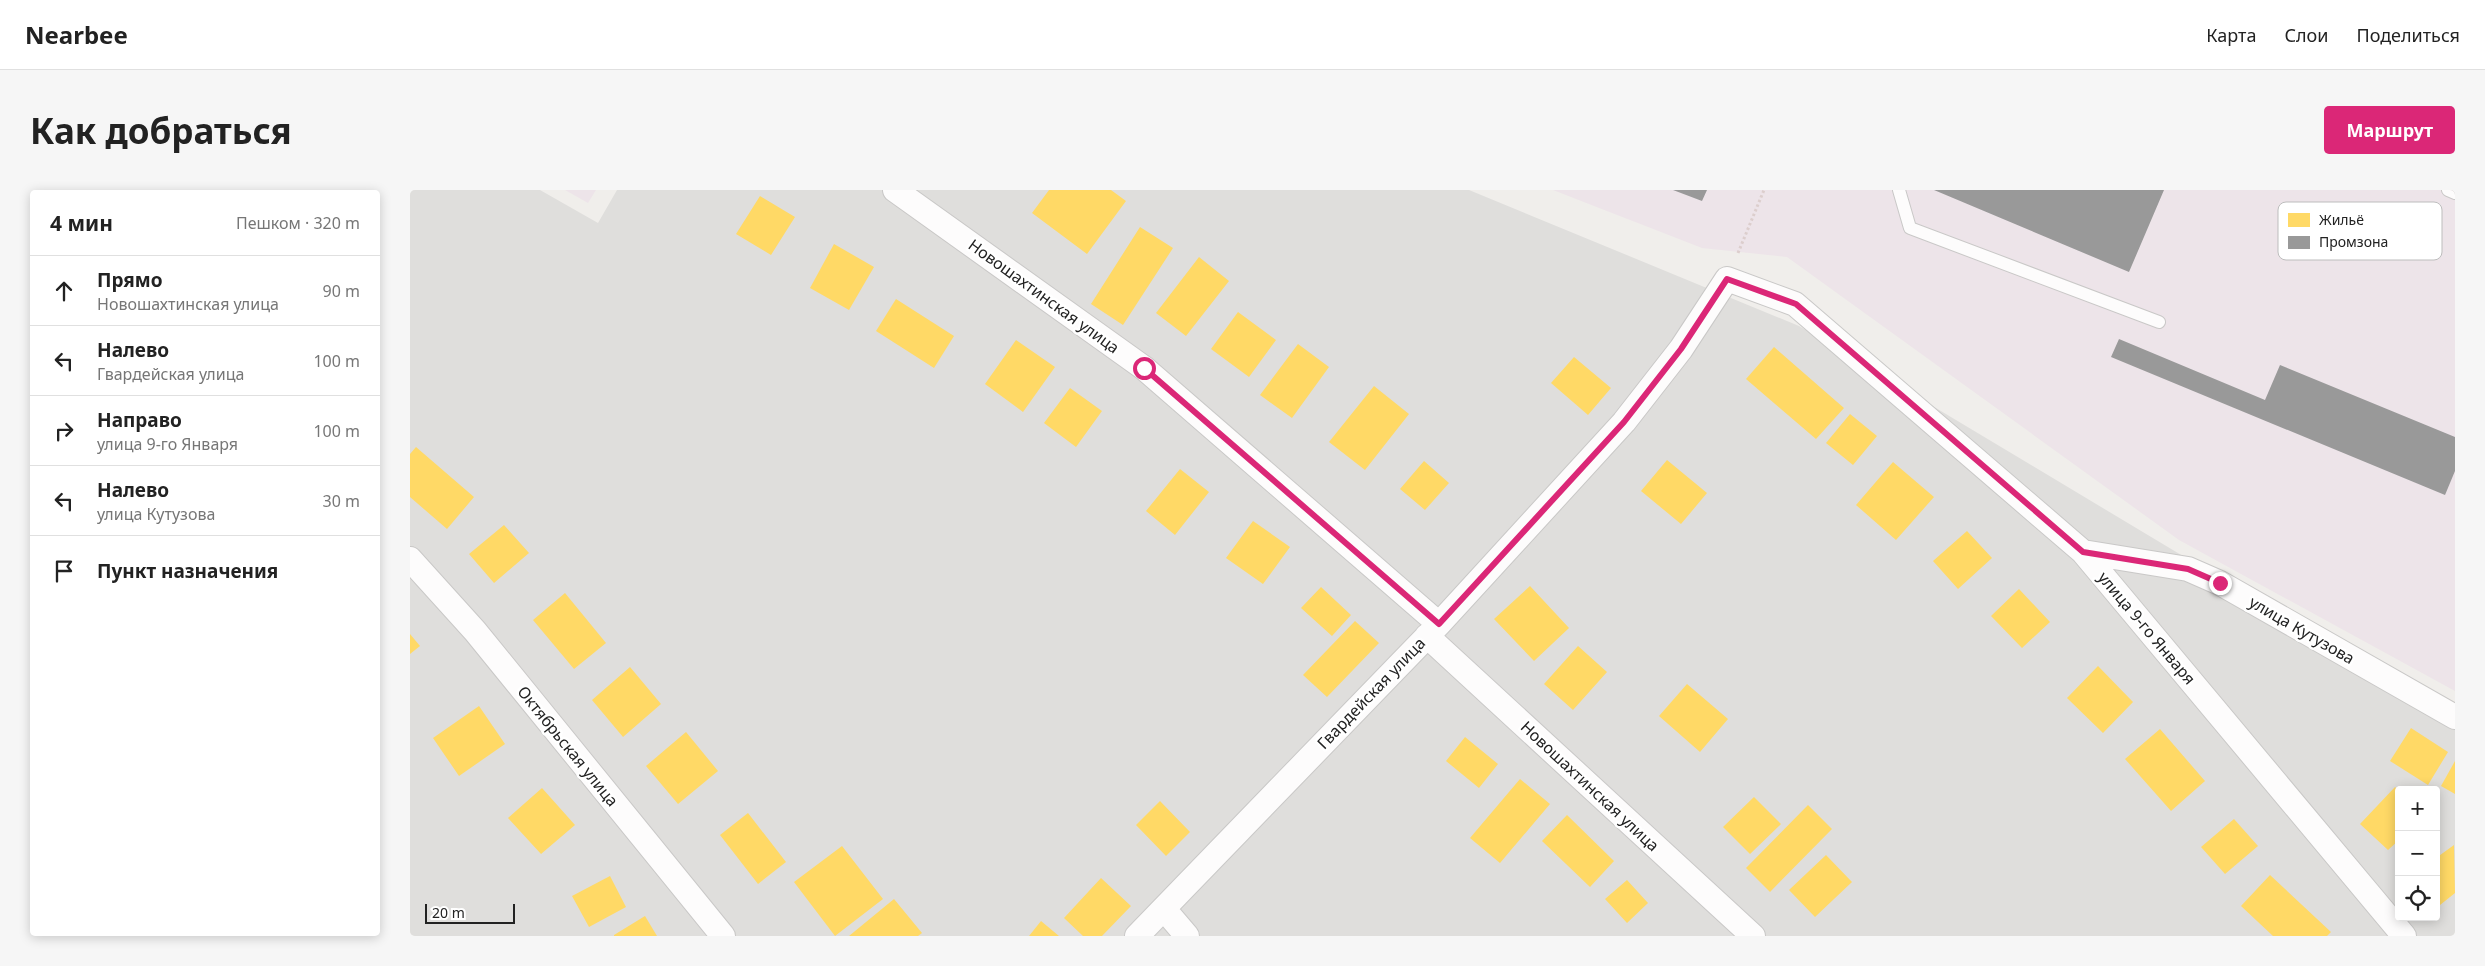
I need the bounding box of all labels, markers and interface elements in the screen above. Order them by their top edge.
text: Nearbee [25,18,128,51]
text: Карта [2206,23,2256,47]
text: Слои [2284,23,2328,47]
text: Поделиться [2356,23,2460,47]
button: Маршрут [2324,106,2455,154]
text: Как добраться [30,107,292,154]
legend [2278,202,2442,260]
text: 4 мин [50,209,113,237]
text: Жильё [2319,210,2364,229]
text: Пешком · 320 m [236,212,360,234]
text: Промзона [2319,232,2388,251]
street label: Новошахтинская улица [964,234,1124,358]
text: Прямо [97,267,163,293]
icon: ahead [50,277,78,305]
text: 90 m [323,280,360,302]
text: Новошахтинская улица [97,293,279,315]
text: Налево [97,337,169,363]
icon: left [50,347,78,375]
text: 100 m [313,350,360,372]
route start [1133,357,1156,380]
text: Гвардейская улица [97,363,244,385]
text: Направо [97,407,182,433]
icon: right [50,417,78,445]
text: 100 m [313,420,360,442]
text: улица 9-го Января [97,433,238,455]
text: Налево [97,477,169,503]
icon: left [50,487,78,515]
text: 30 m [323,490,360,512]
text: улица Кутузова [97,503,215,525]
icon: arrive [50,557,78,585]
text: Пункт назначения [97,558,278,584]
street label: улица 9-го Января [2093,567,2201,689]
route end [2209,572,2232,595]
street label: улица Кутузова [2245,591,2359,669]
street label: Гвардейская улица [1312,632,1430,754]
street label: Октябрьская улица [513,681,623,811]
street label: Новошахтинская улица [1516,716,1664,856]
map controls [2395,786,2440,921]
button: + [2395,786,2440,831]
button: − [2395,831,2440,876]
button: locate [2395,876,2440,921]
scale bar [425,901,515,924]
text: 20 m [432,903,465,922]

